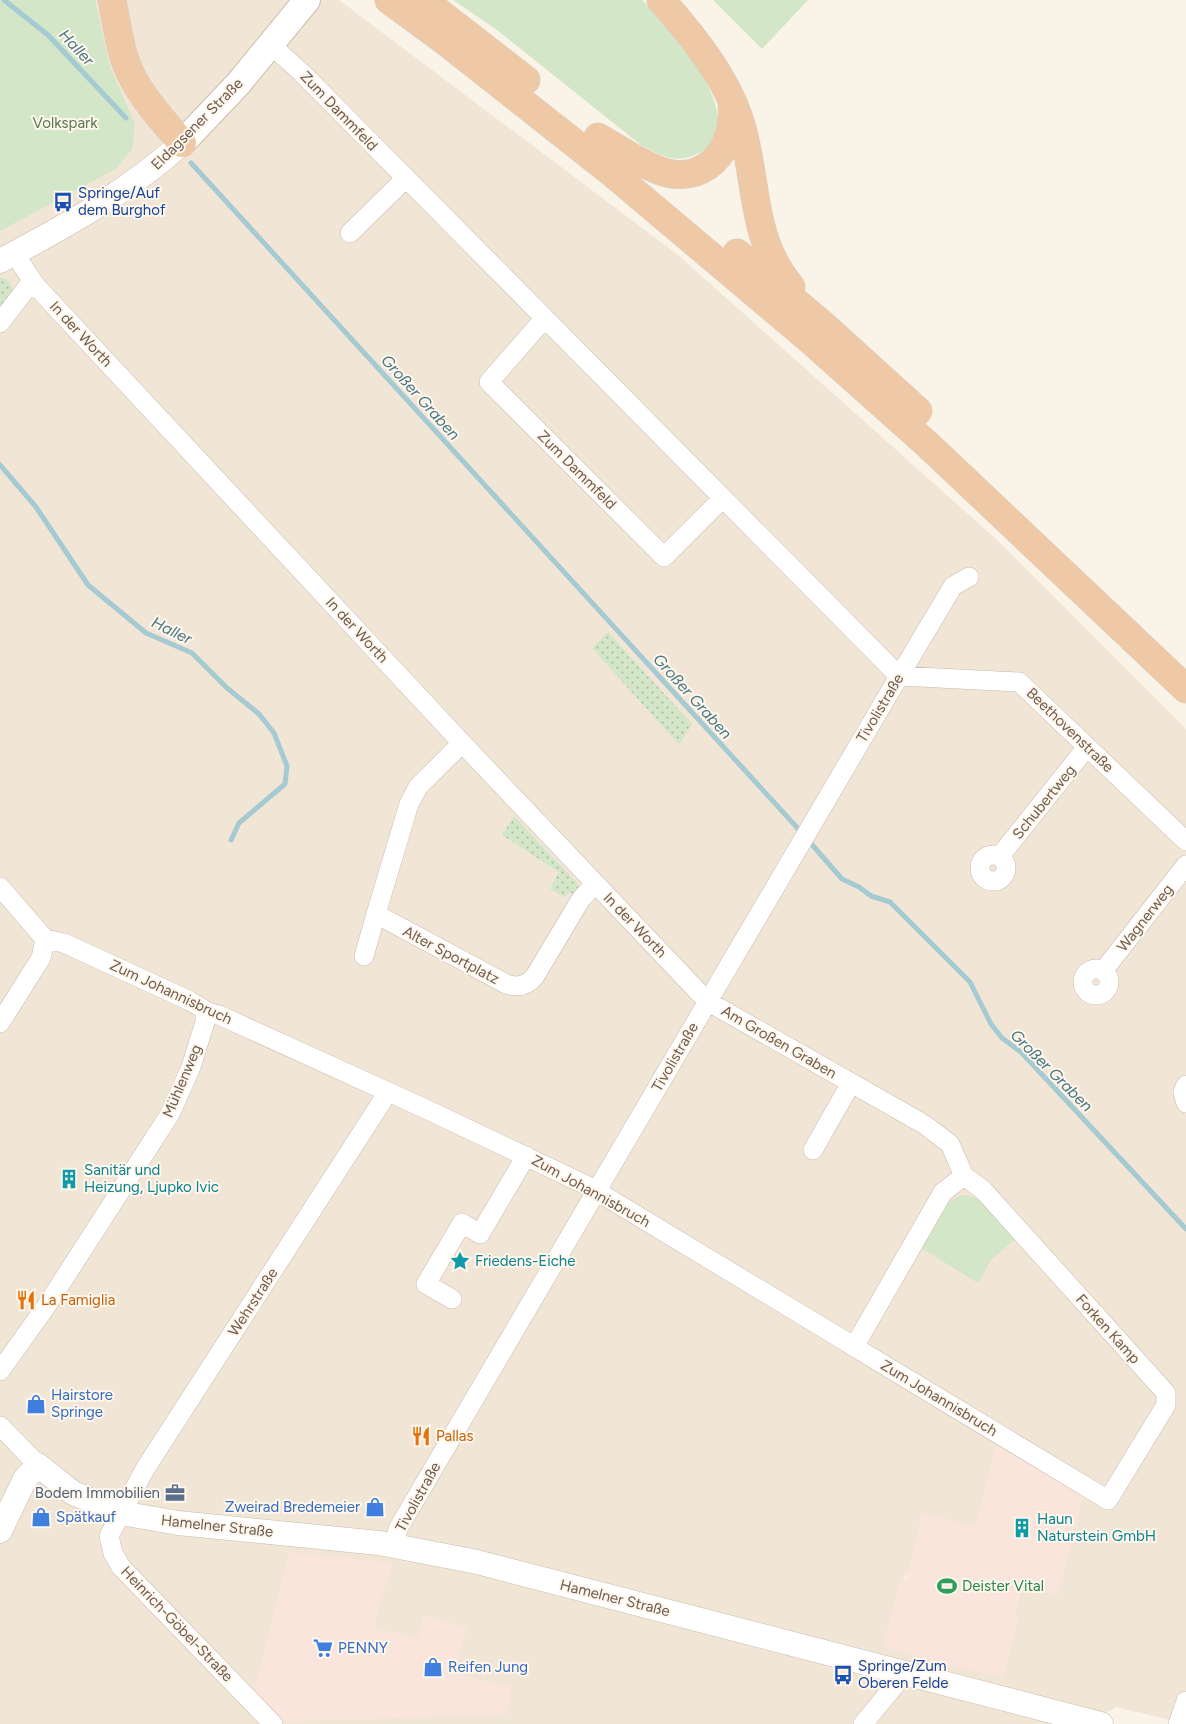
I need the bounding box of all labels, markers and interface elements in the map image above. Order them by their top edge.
water label: Haller [55,25,99,70]
street label: Zum Dammfeld [296,67,382,155]
street label: Eldagsener Straße [147,74,247,174]
park label: Volkspark [33,114,98,132]
place label: Springe/Auf dem Burghof [78,184,166,219]
bus stop icon: Springe/Auf dem Burghof [52,191,74,213]
street label: In der Worth [46,297,116,371]
water label: Großer Graben [377,351,464,444]
street label: Zum Dammfeld [534,427,620,513]
street label: In der Worth [322,593,392,667]
water label: Haller [148,613,196,649]
water label: Großer Graben [649,650,736,743]
street label: Tivolistraße [852,670,908,746]
street label: Beethovenstraße [1023,684,1117,776]
street label: Schubertweg [1009,761,1079,843]
street label: Wagnerweg [1113,881,1177,955]
street label: In der Worth [600,889,670,961]
street label: Alter Sportplatz [400,922,502,988]
street label: Zum Johannisbruch [107,956,235,1028]
street label: Am Großen Graben [718,1002,840,1082]
street label: Tivolistraße [648,1019,702,1095]
water label: Großer Graben [1007,1025,1097,1115]
street label: Mühlenweg [159,1042,205,1120]
street label: Zum Johannisbruch [529,1151,653,1231]
place label: Sanitär und Heizung, Ljupko Ivic [84,1161,219,1196]
building icon: Sanitär und Heizung, Ljupko Ivic [58,1168,80,1190]
place icon: Friedens-Eiche [449,1250,471,1272]
place label: Friedens-Eiche [475,1252,575,1270]
street label: Wehrstraße [224,1265,282,1339]
restaurant icon: La Famiglia [15,1289,37,1311]
street label: Forken Kamp [1072,1290,1144,1368]
place label: La Famiglia [41,1291,115,1309]
street label: Zum Johannisbruch [877,1356,1001,1440]
place label: Hairstore Springe [51,1386,113,1421]
shop icon: Hairstore Springe [25,1393,47,1415]
restaurant icon: Pallas [410,1425,432,1447]
place label: Pallas [436,1427,473,1445]
street label: Tivolistraße [391,1459,445,1535]
office icon: Bodem Immobilien [164,1482,186,1504]
place label: Bodem Immobilien [35,1484,160,1502]
shop icon: Zweirad Bredemeier [364,1496,386,1518]
place label: Zweirad Bredemeier [225,1498,360,1516]
shop icon: Spätkauf [30,1506,52,1528]
place label: Spätkauf [56,1508,117,1526]
place label: Haun Naturstein GmbH [1037,1510,1156,1545]
street label: Hamelner Straße [160,1511,274,1541]
building icon: Haun Naturstein GmbH [1011,1517,1033,1539]
street label: Heinrich-Göbel-Straße [117,1563,237,1685]
sports icon: Deister Vital [936,1575,958,1597]
street label: Hamelner Straße [558,1576,672,1620]
place label: Deister Vital [962,1577,1044,1595]
supermarket icon: PENNY [312,1637,334,1659]
place label: PENNY [338,1639,388,1657]
shop icon: Reifen Jung [422,1656,444,1678]
place label: Springe/Zum Oberen Felde [858,1657,948,1692]
place label: Reifen Jung [448,1658,528,1676]
bus stop icon: Springe/Zum Oberen Felde [832,1664,854,1686]

